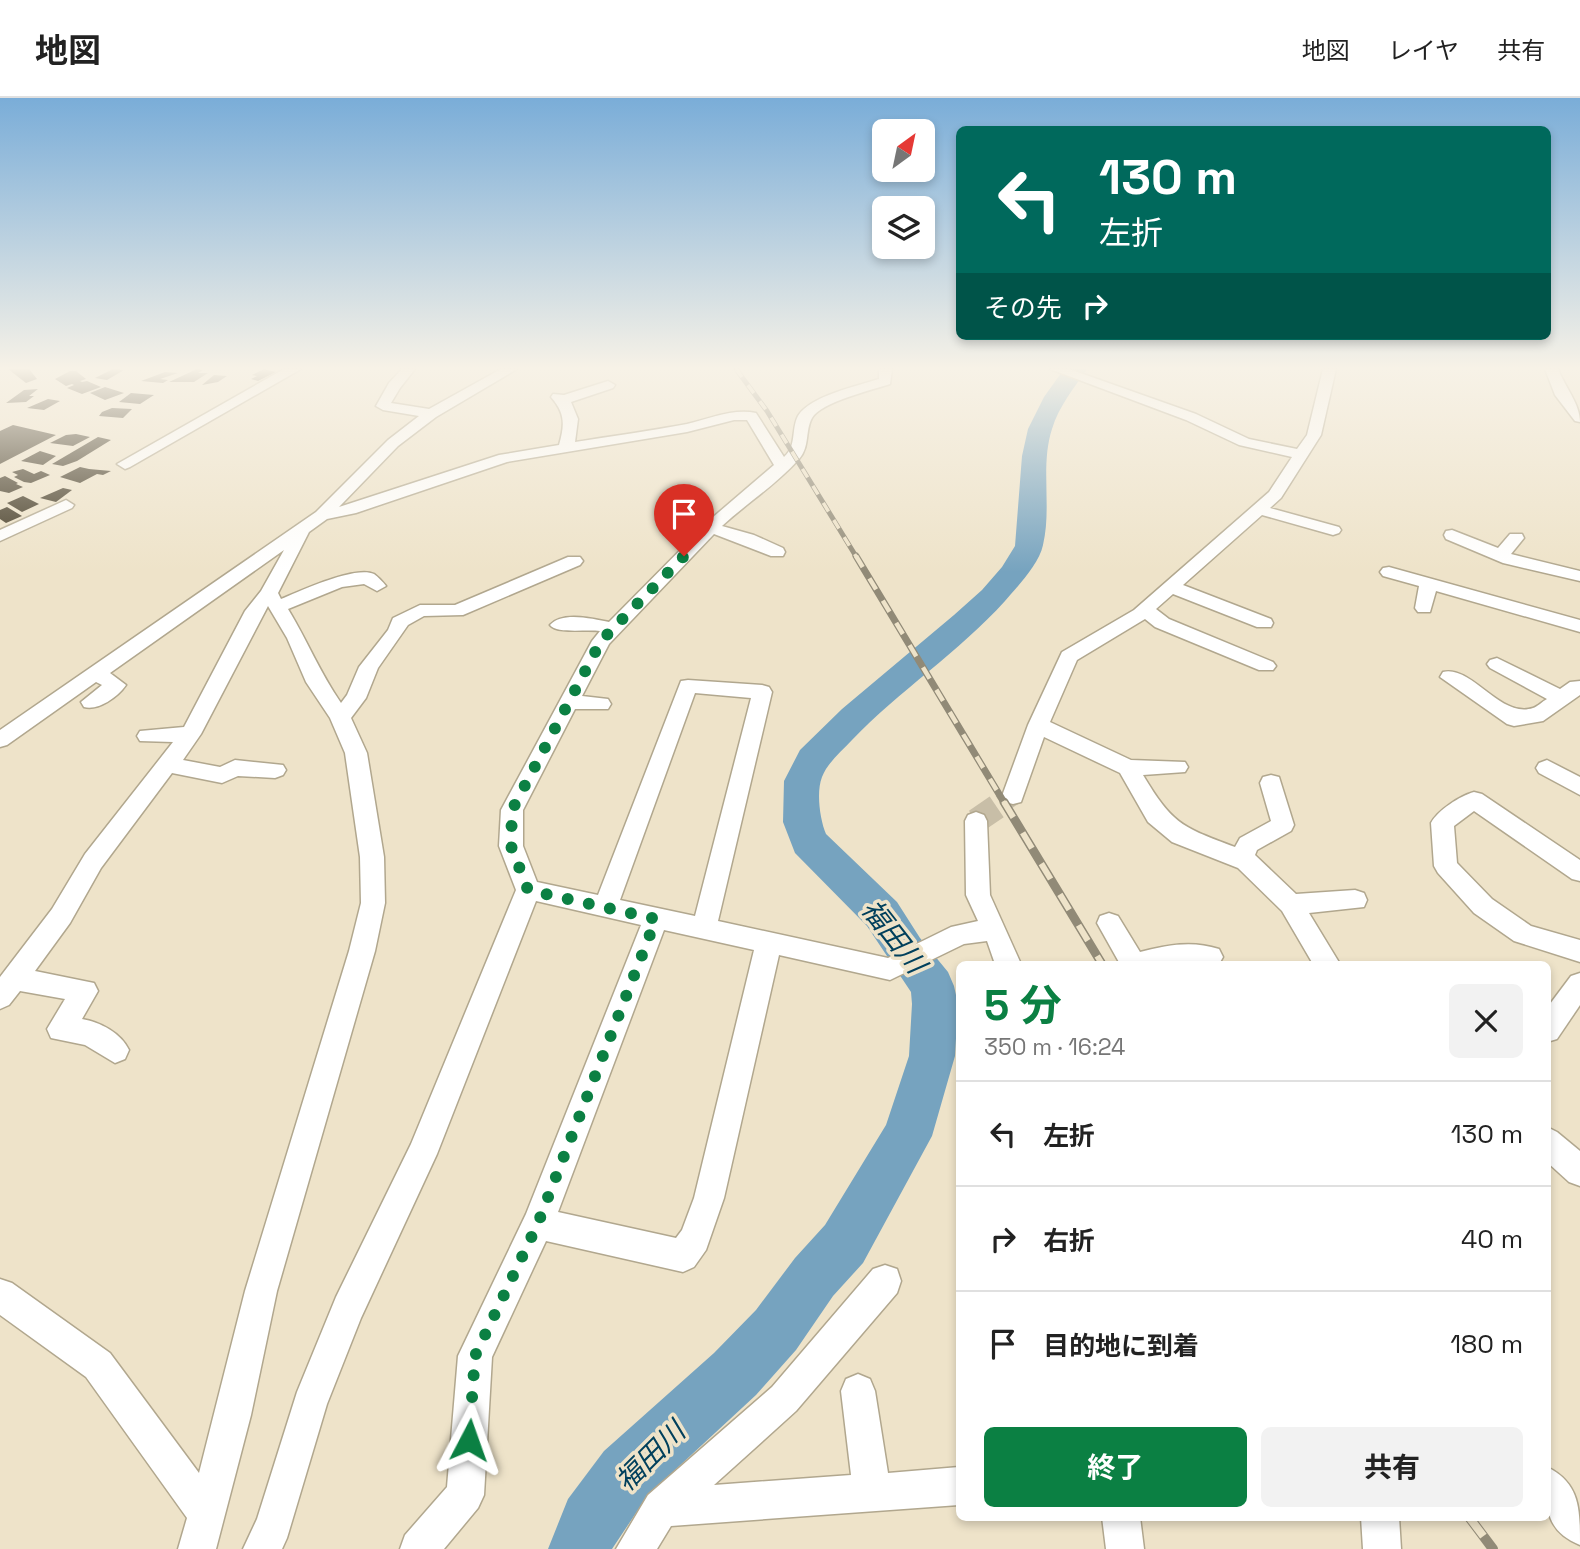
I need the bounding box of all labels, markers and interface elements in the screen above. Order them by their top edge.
text: 地図 [35,30,101,72]
text: 地図 [1302,35,1350,66]
text: レイヤ [1388,35,1459,66]
text: 共有 [1497,35,1545,66]
north arrow [872,119,934,182]
map controls [872,119,935,259]
text: 130 m [1099,146,1237,208]
icon: left [984,154,1075,245]
button: layers [872,196,935,259]
text: 左折 [1099,213,1163,253]
icon: right [1076,287,1114,325]
text: その先 [984,291,1062,325]
pin [654,484,714,556]
icon: arrive [665,495,703,533]
water label: 福田川 [854,892,936,983]
text: 5 分 [984,979,1062,1032]
button: close [1449,984,1523,1058]
text: 350 m · 16:24 [984,1032,1125,1062]
icon: left [984,1115,1022,1153]
text: 130 m [1451,1117,1523,1151]
text: 左折 [1043,1119,1095,1153]
icon: right [984,1220,1022,1258]
text: 40 m [1461,1222,1523,1256]
text: 右折 [1043,1224,1095,1258]
icon: arrive [984,1325,1022,1363]
text: 180 m [1450,1327,1523,1361]
text: 目的地に到着 [1043,1329,1199,1363]
position arrow [432,1403,506,1477]
water label: 福田川 [608,1411,695,1498]
button: 終了 [984,1427,1247,1507]
button: 共有 [1261,1427,1523,1507]

